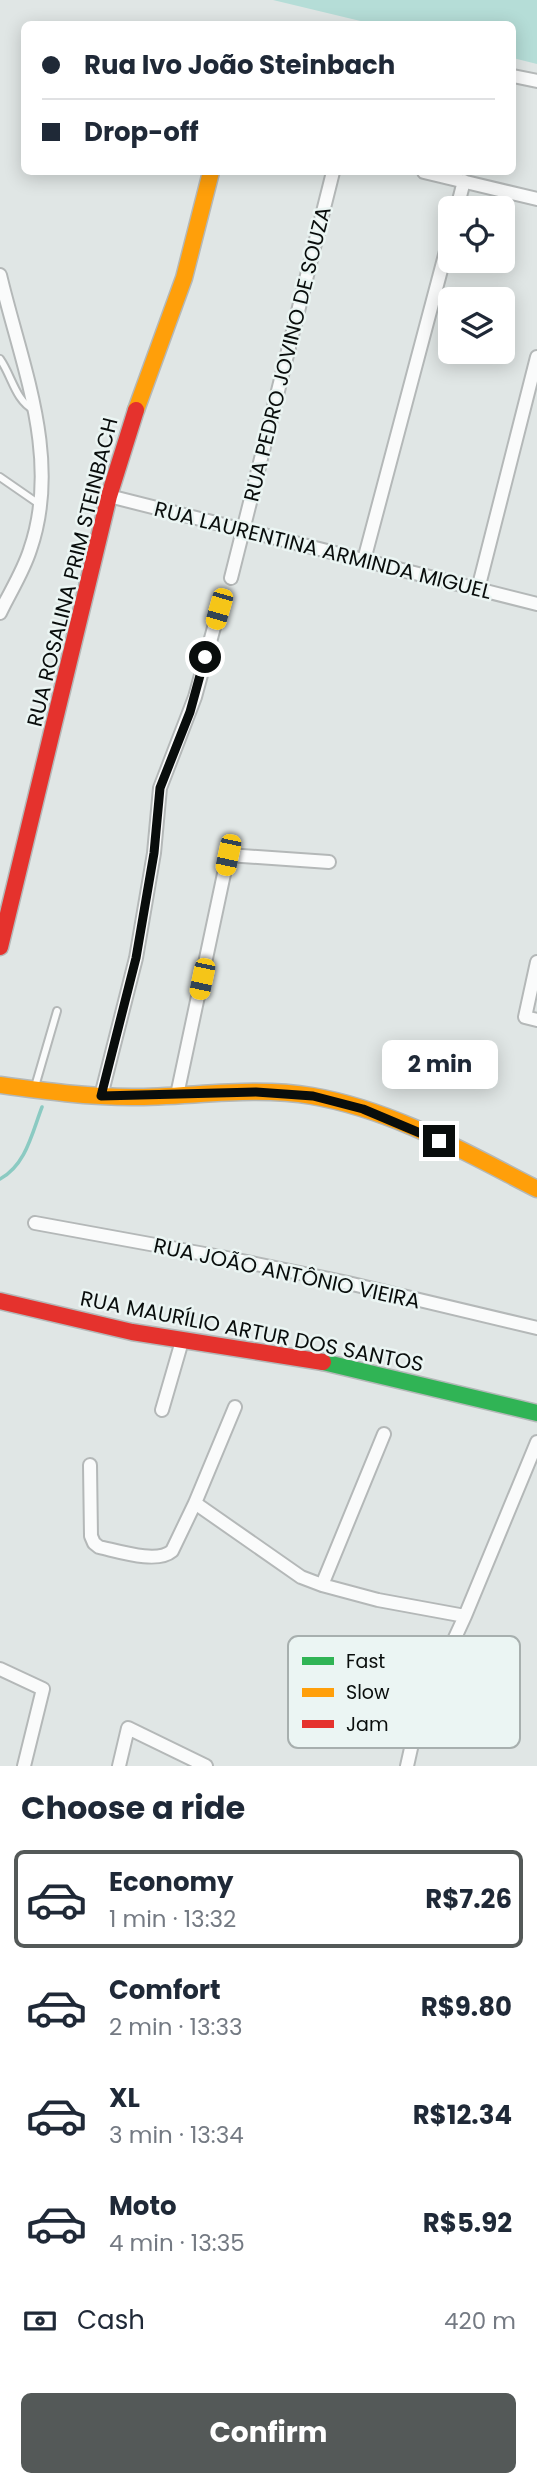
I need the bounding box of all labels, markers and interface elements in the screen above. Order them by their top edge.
text: Rua Ivo João Steinbach [84,47,395,83]
text: Drop-off [84,114,199,150]
map controls [438,196,515,364]
button: locate [438,196,515,273]
street label: RUA PEDRO JOVINO DE SOUZA [236,203,338,505]
button: layers [438,287,515,364]
street label: RUA ROSALINA PRIM STEINBACH [20,415,124,729]
street label: RUA LAURENTINA ARMINDA MIGUEL [151,494,495,606]
car [204,586,235,632]
route start [189,641,221,673]
car [214,832,243,878]
car [188,956,217,1002]
callout: 2 min [381,1040,497,1088]
text: 2 min [408,1048,472,1080]
route end [423,1125,455,1157]
street label: RUA JOÃO ANTÔNIO VIEIRA [151,1231,423,1315]
street label: RUA MAURÍLIO ARTUR DOS SANTOS [78,1283,426,1379]
legend [288,1636,520,1748]
text: Fast [346,1648,385,1675]
text: Slow [346,1679,390,1706]
text: Jam [346,1711,388,1738]
text: Choose a ride [21,1785,245,1830]
text: Economy [109,1864,233,1900]
icon: car [25,1868,88,1931]
text: R$7.26 [425,1881,512,1917]
text: 1 min · 13:32 [109,1903,236,1935]
text: Comfort [109,1972,221,2008]
icon: car [25,1976,88,2039]
text: R$9.80 [421,1989,512,2025]
text: 2 min · 13:33 [109,2011,243,2043]
text: XL [109,2080,140,2116]
icon: car [25,2084,88,2147]
text: R$12.34 [413,2097,512,2133]
text: 3 min · 13:34 [109,2119,244,2151]
text: Moto [109,2188,177,2224]
icon: car [25,2192,88,2255]
text: R$5.92 [423,2205,512,2241]
text: 4 min · 13:35 [109,2227,245,2259]
icon: cash [21,2302,59,2340]
text: Cash [77,2302,145,2338]
text: 420 m [444,2305,516,2337]
button: Confirm [21,2393,516,2473]

